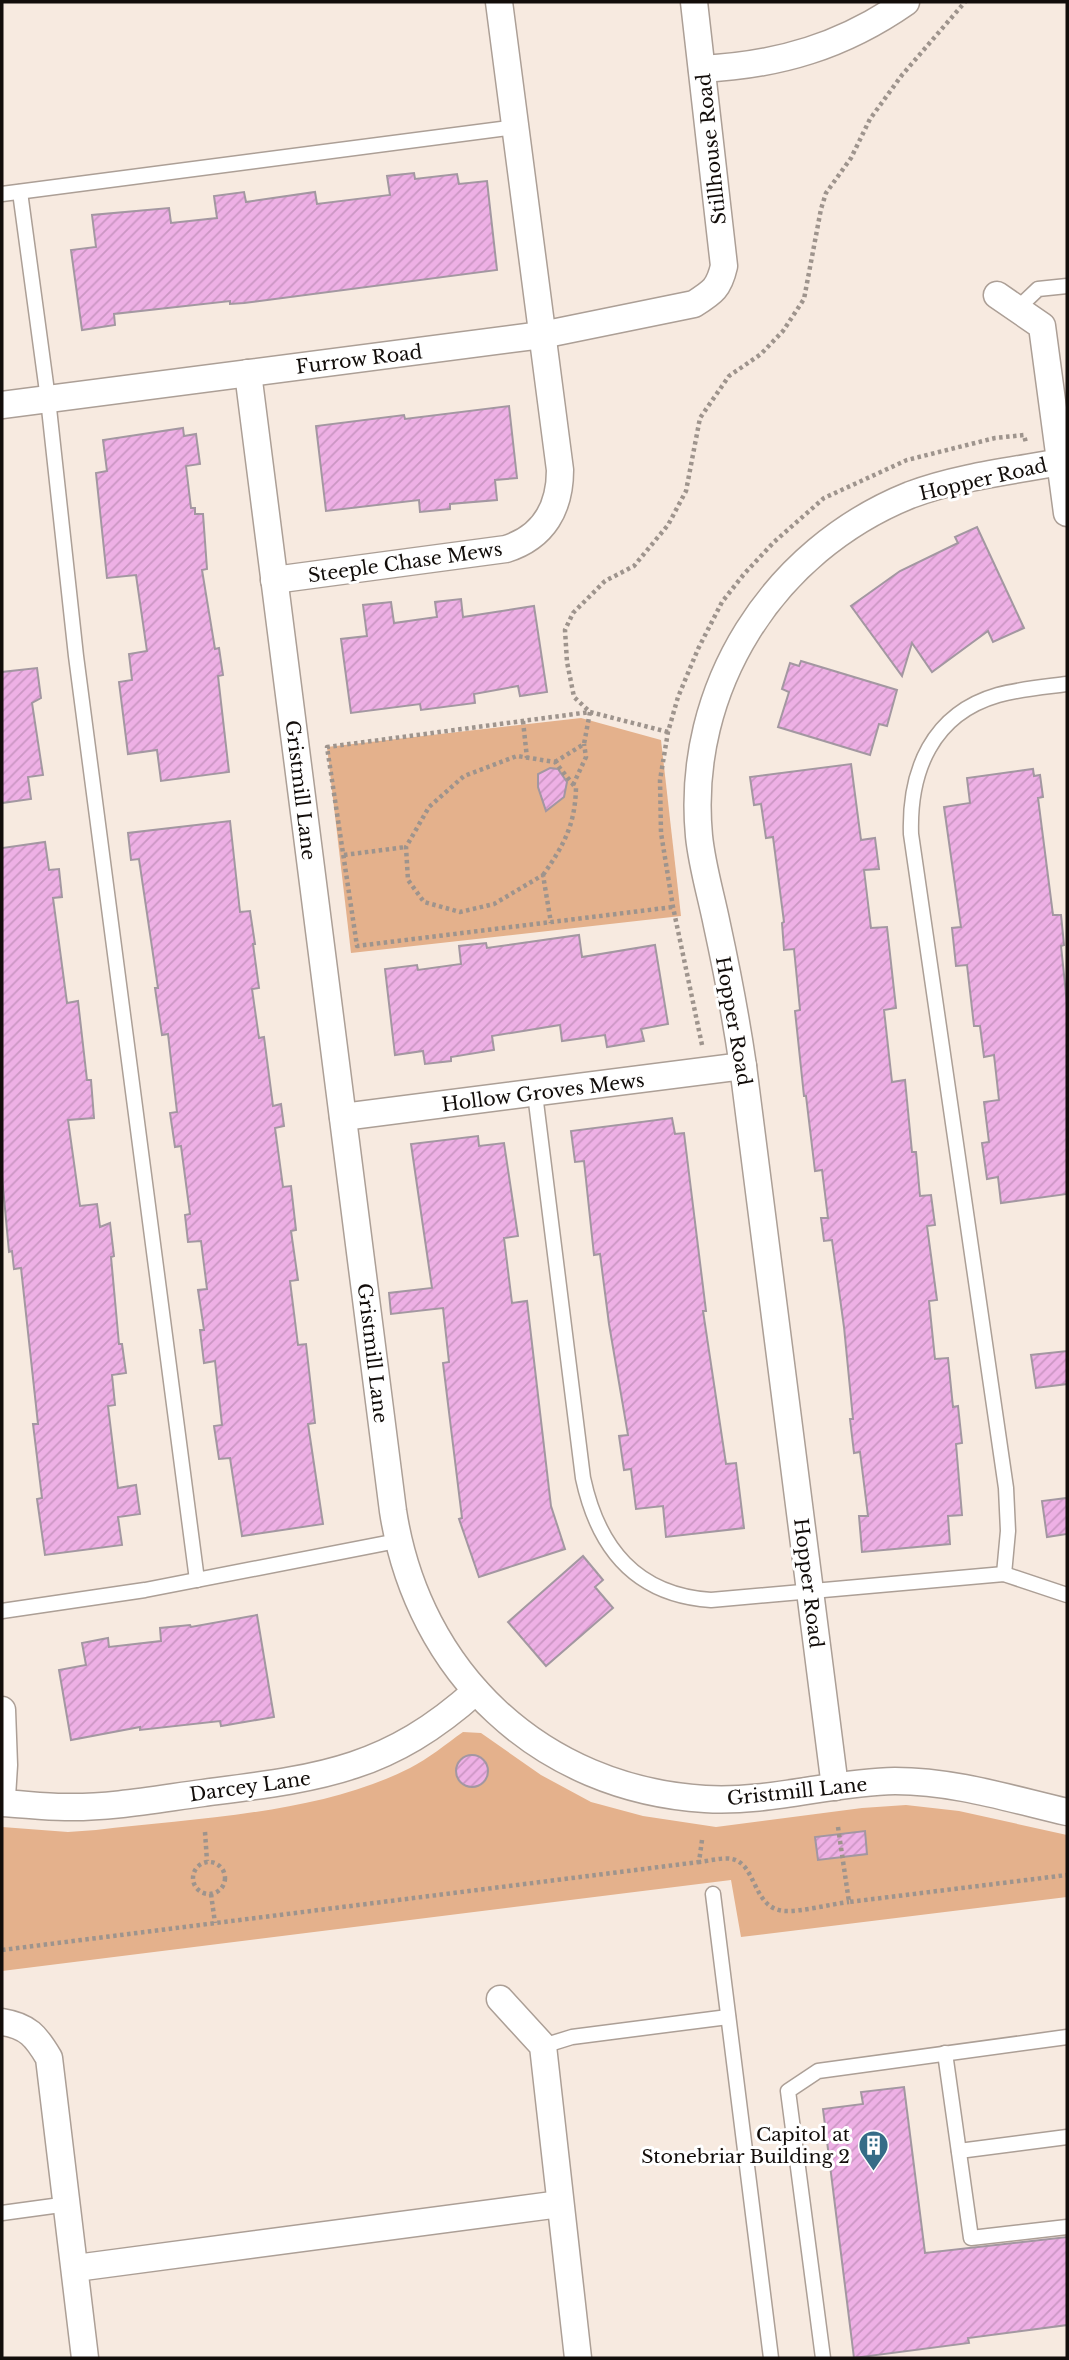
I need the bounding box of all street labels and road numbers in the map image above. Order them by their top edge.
street label: Stillhouse Road [692,72,731,226]
street label: Furrow Road [295,340,424,379]
street label: Hopper Road [917,454,1050,505]
street label: Steeple Chase Mews [306,537,504,588]
street label: Gristmill Lane [281,719,321,861]
street label: Hopper Road [711,955,756,1088]
street label: Hollow Groves Mews [440,1069,646,1116]
street label: Gristmill Lane [353,1282,393,1424]
street label: Hopper Road [789,1517,828,1650]
street label: Darcey Lane [188,1767,312,1806]
street label: Gristmill Lane [726,1773,868,1810]

